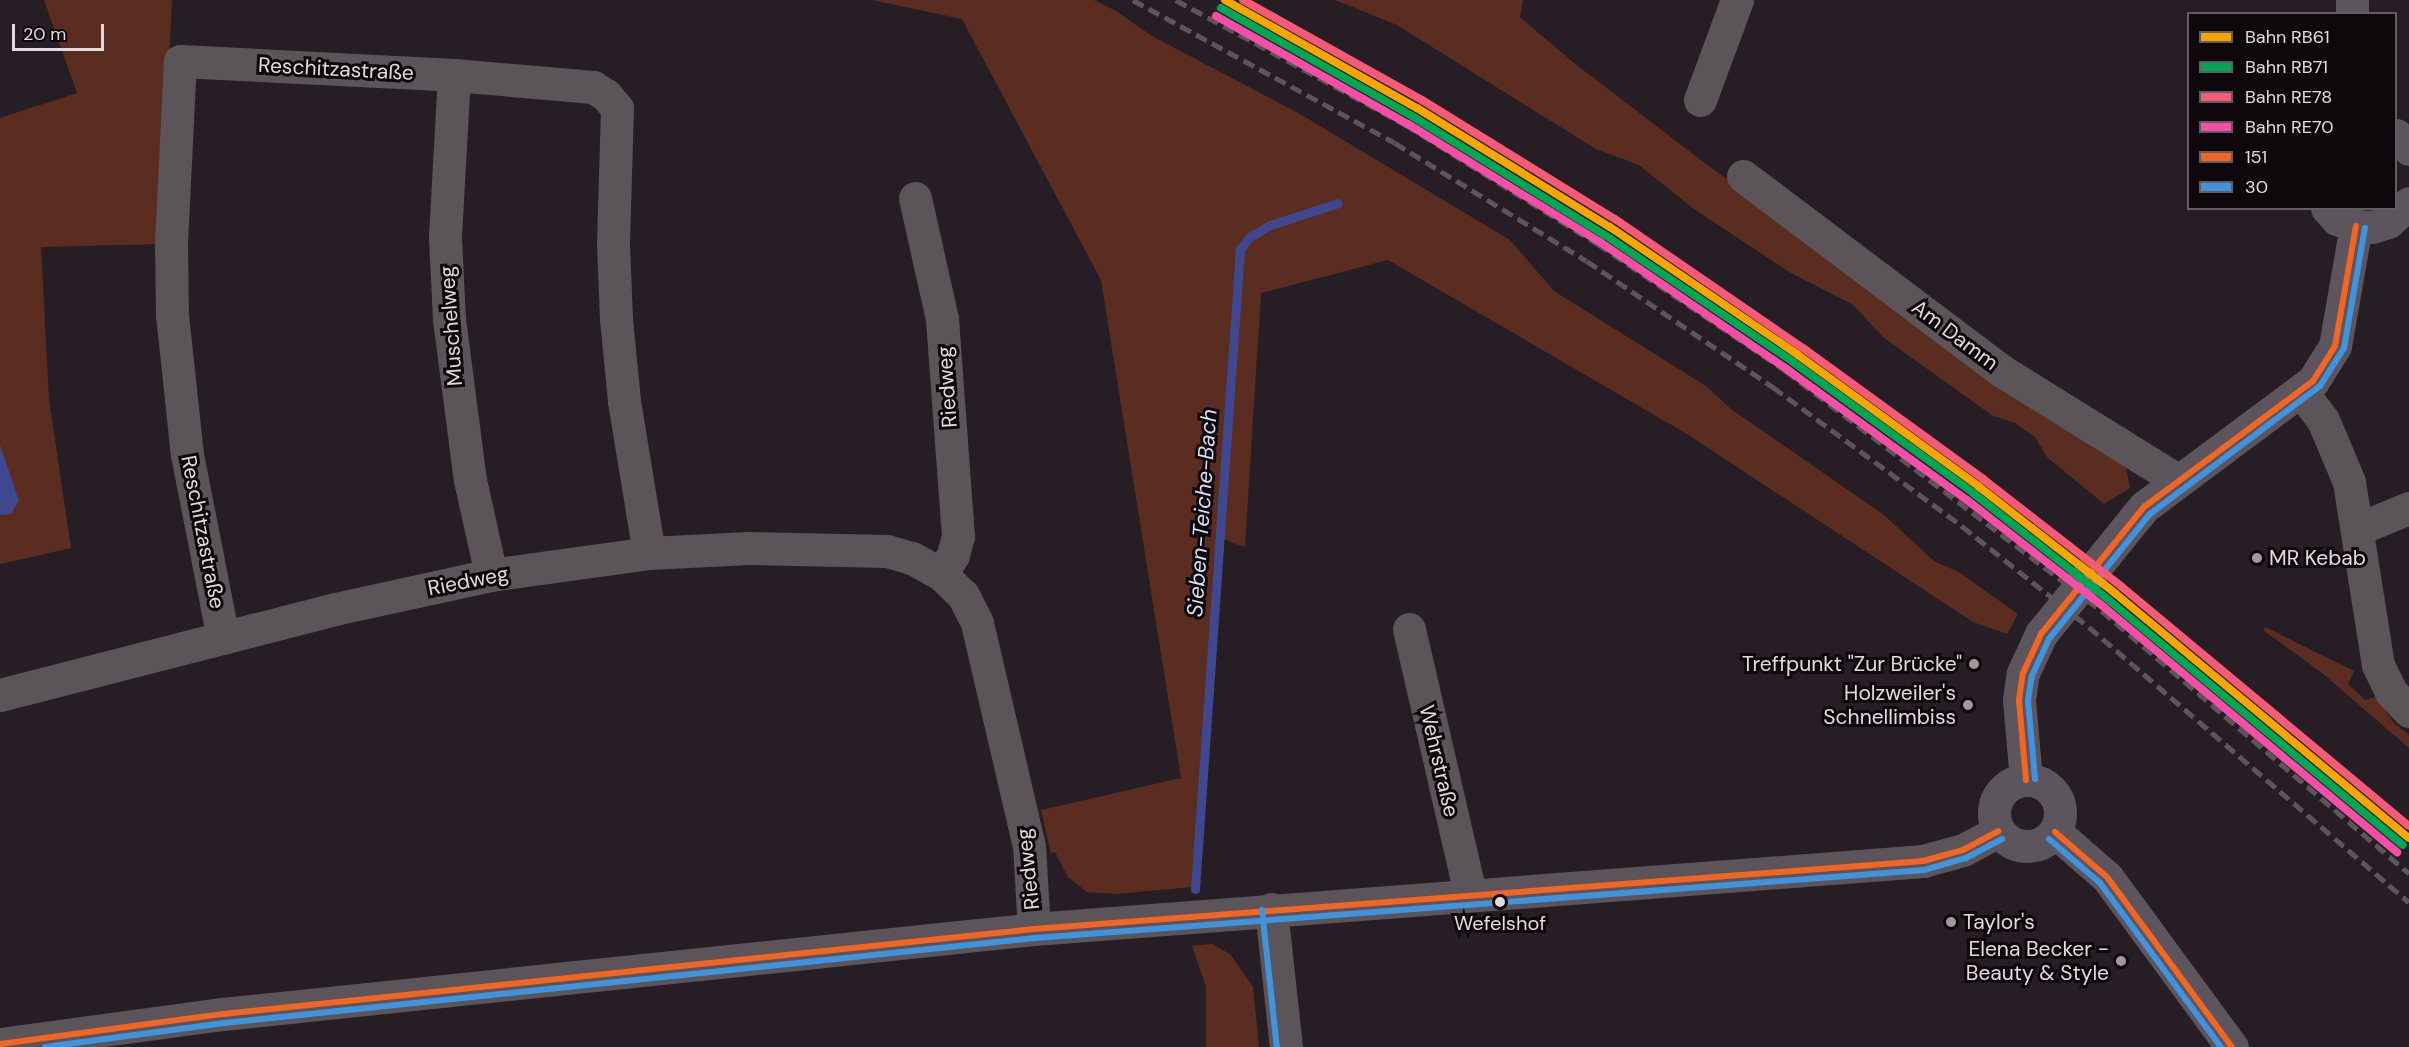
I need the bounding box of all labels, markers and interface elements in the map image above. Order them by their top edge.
scale bar [15,12,106,50]
legend [2187,12,2397,210]
text: 20 m [23,22,66,46]
text: Bahn RB61 [2245,25,2330,49]
street label: Reschitzastraße [258,52,414,86]
text: Bahn RB71 [2245,55,2328,79]
text: Bahn RE78 [2245,85,2332,109]
text: Bahn RE70 [2245,115,2334,139]
text: 151 [2245,145,2267,169]
text: 30 [2245,175,2268,199]
street label: Muschelweg [434,265,468,387]
street label: Am Damm [1907,294,2003,376]
street label: Riedweg [932,345,962,429]
water label: Sieben-Teiche-Bach [1182,408,1222,618]
street label: Reschitzastraße [176,453,230,611]
place label: MR Kebab [2269,545,2366,571]
marker: MR Kebab [2250,551,2264,565]
street label: Riedweg [425,561,511,601]
place label: Treffpunkt "Zur Brücke" [1742,651,1962,677]
marker: Treffpunkt "Zur Brücke" [1967,657,1981,671]
place label: Holzweiler's Schnellimbiss [1823,680,1956,730]
marker: Holzweiler's Schnellimbiss [1961,698,1975,712]
street label: Wehrstraße [1414,703,1464,819]
street label: Riedweg [1011,827,1045,911]
marker: Wefelshof [1494,896,1506,908]
place label: Taylor's [1963,909,2035,935]
place label: Wefelshof [1454,911,1546,935]
marker: Taylor's [1944,915,1958,929]
place label: Elena Becker - Beauty & Style [1966,936,2109,986]
marker: Elena Becker - Beauty & Style [2114,954,2128,968]

